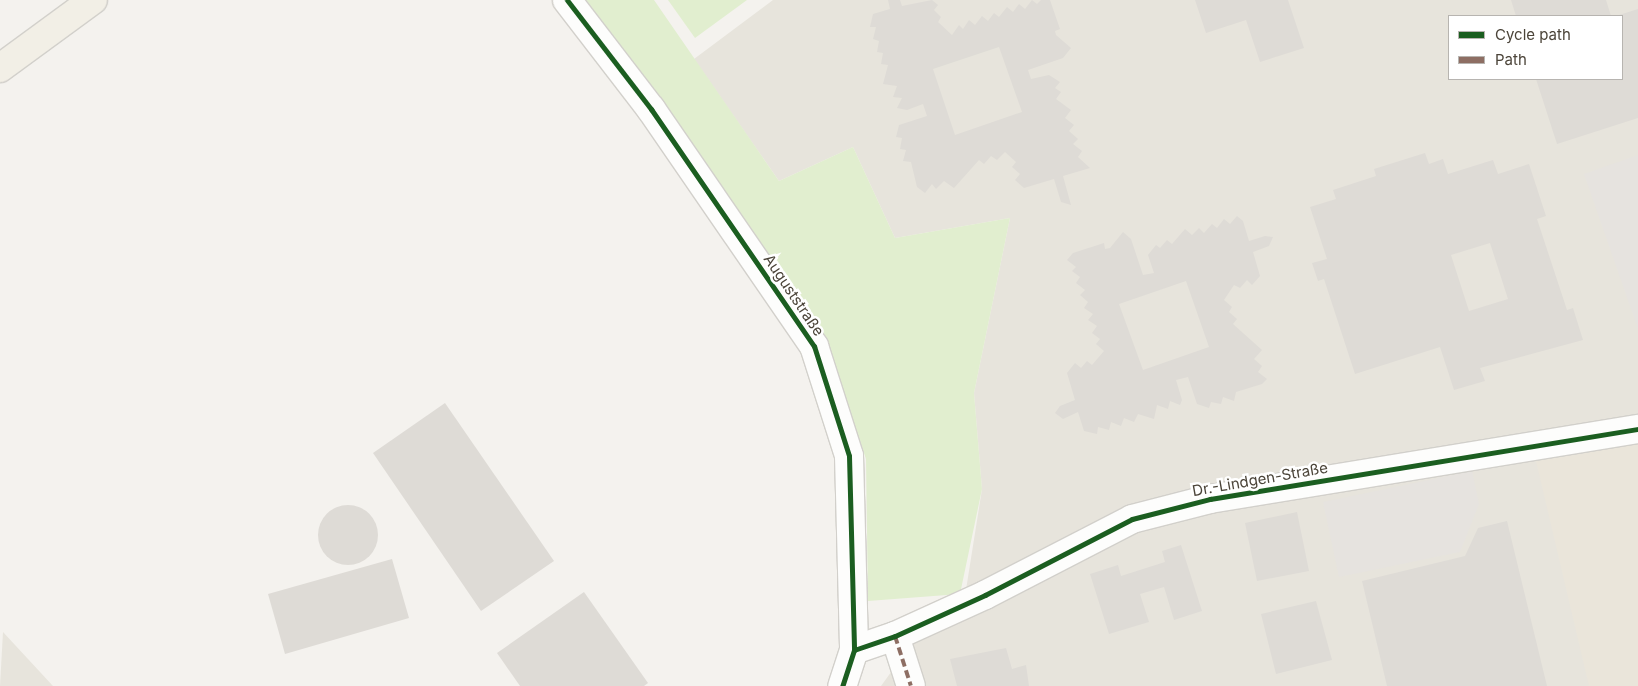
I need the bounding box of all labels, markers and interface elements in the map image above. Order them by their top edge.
legend [1448,15,1623,80]
text: Cycle path [1495,25,1571,44]
text: Path [1495,50,1527,69]
street label: Auguststraße [760,251,828,339]
street label: Dr.-Lindgen-Straße [1191,458,1329,500]

